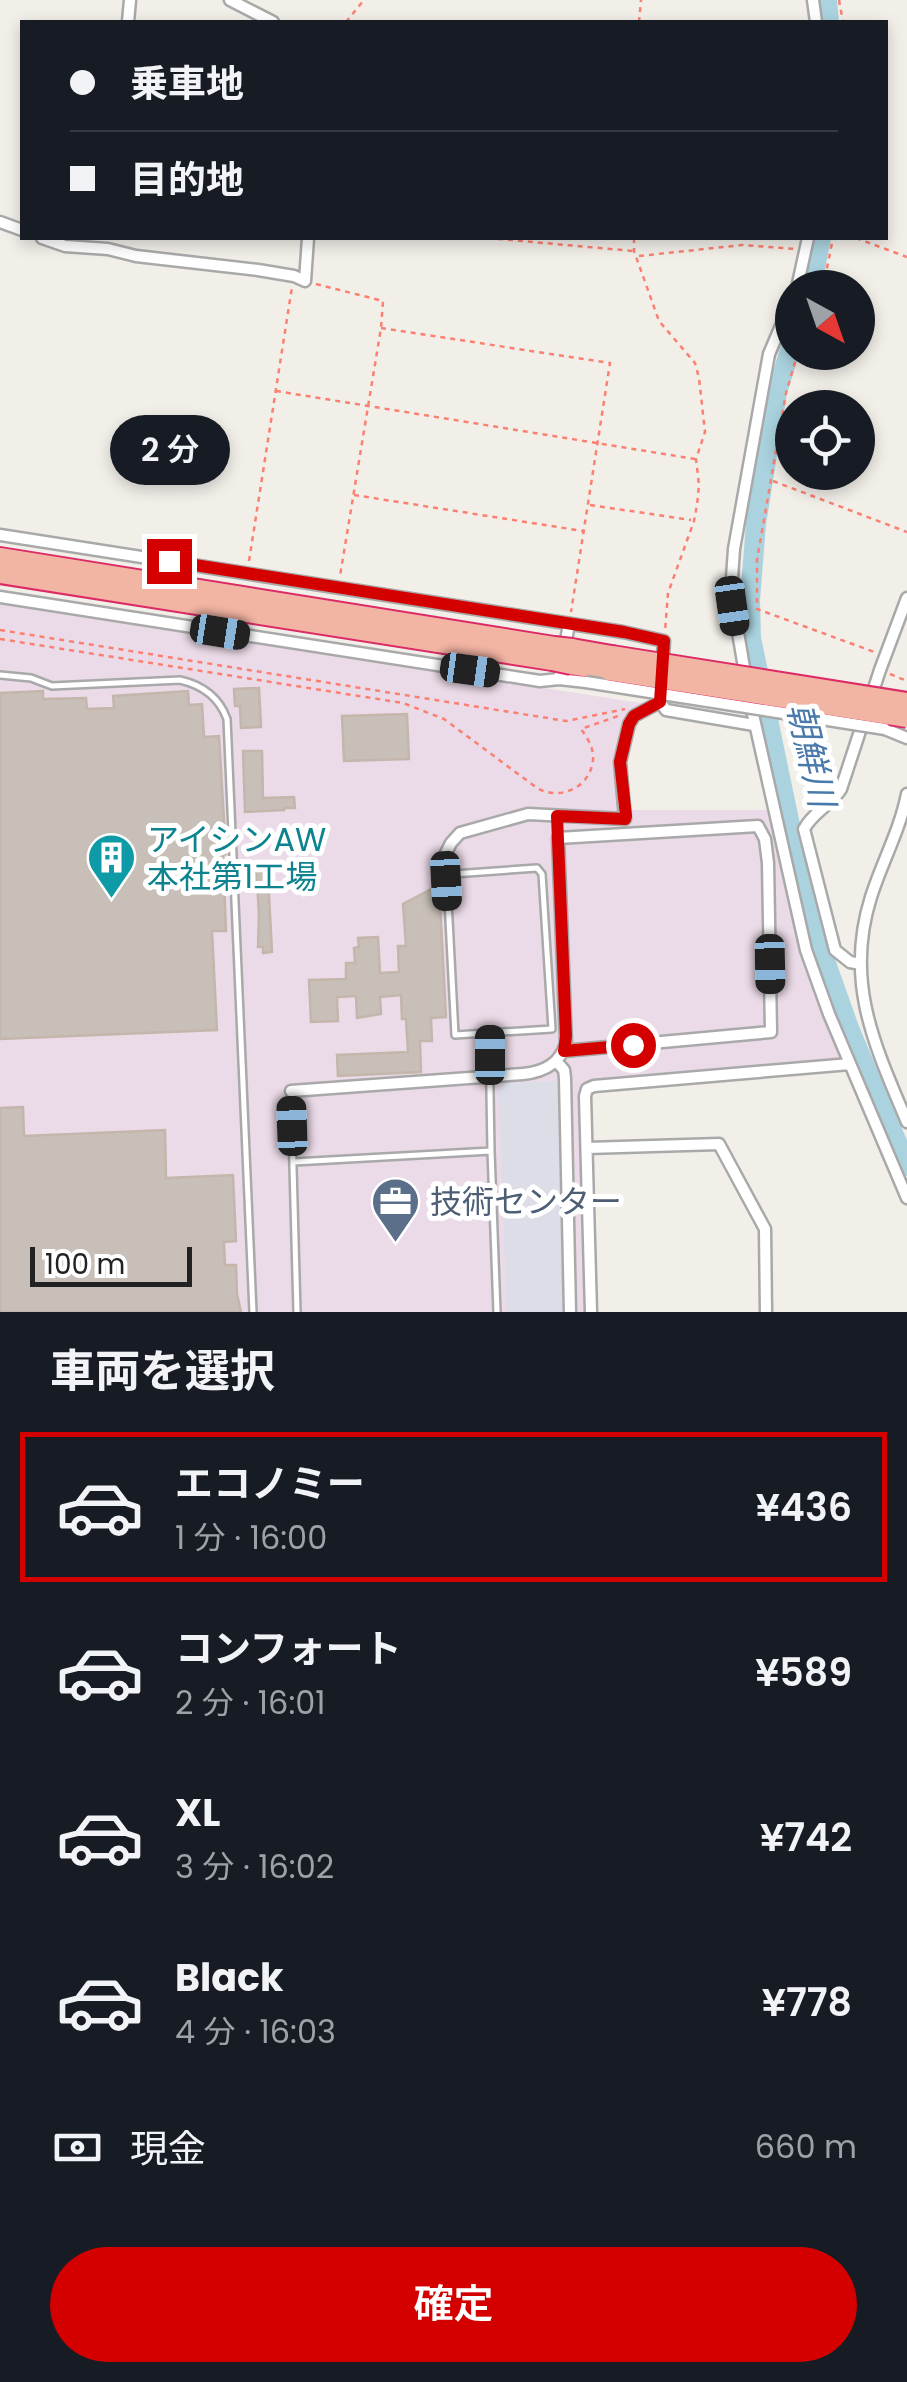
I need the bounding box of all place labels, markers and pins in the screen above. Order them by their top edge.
place label: アイシンAW 本社第1工場 [147,817,326,899]
building icon: アイシンAW 本社第1工場 [86,832,138,900]
office icon: 技術センター [369,1176,421,1244]
place label: 技術センター [430,1179,622,1224]

